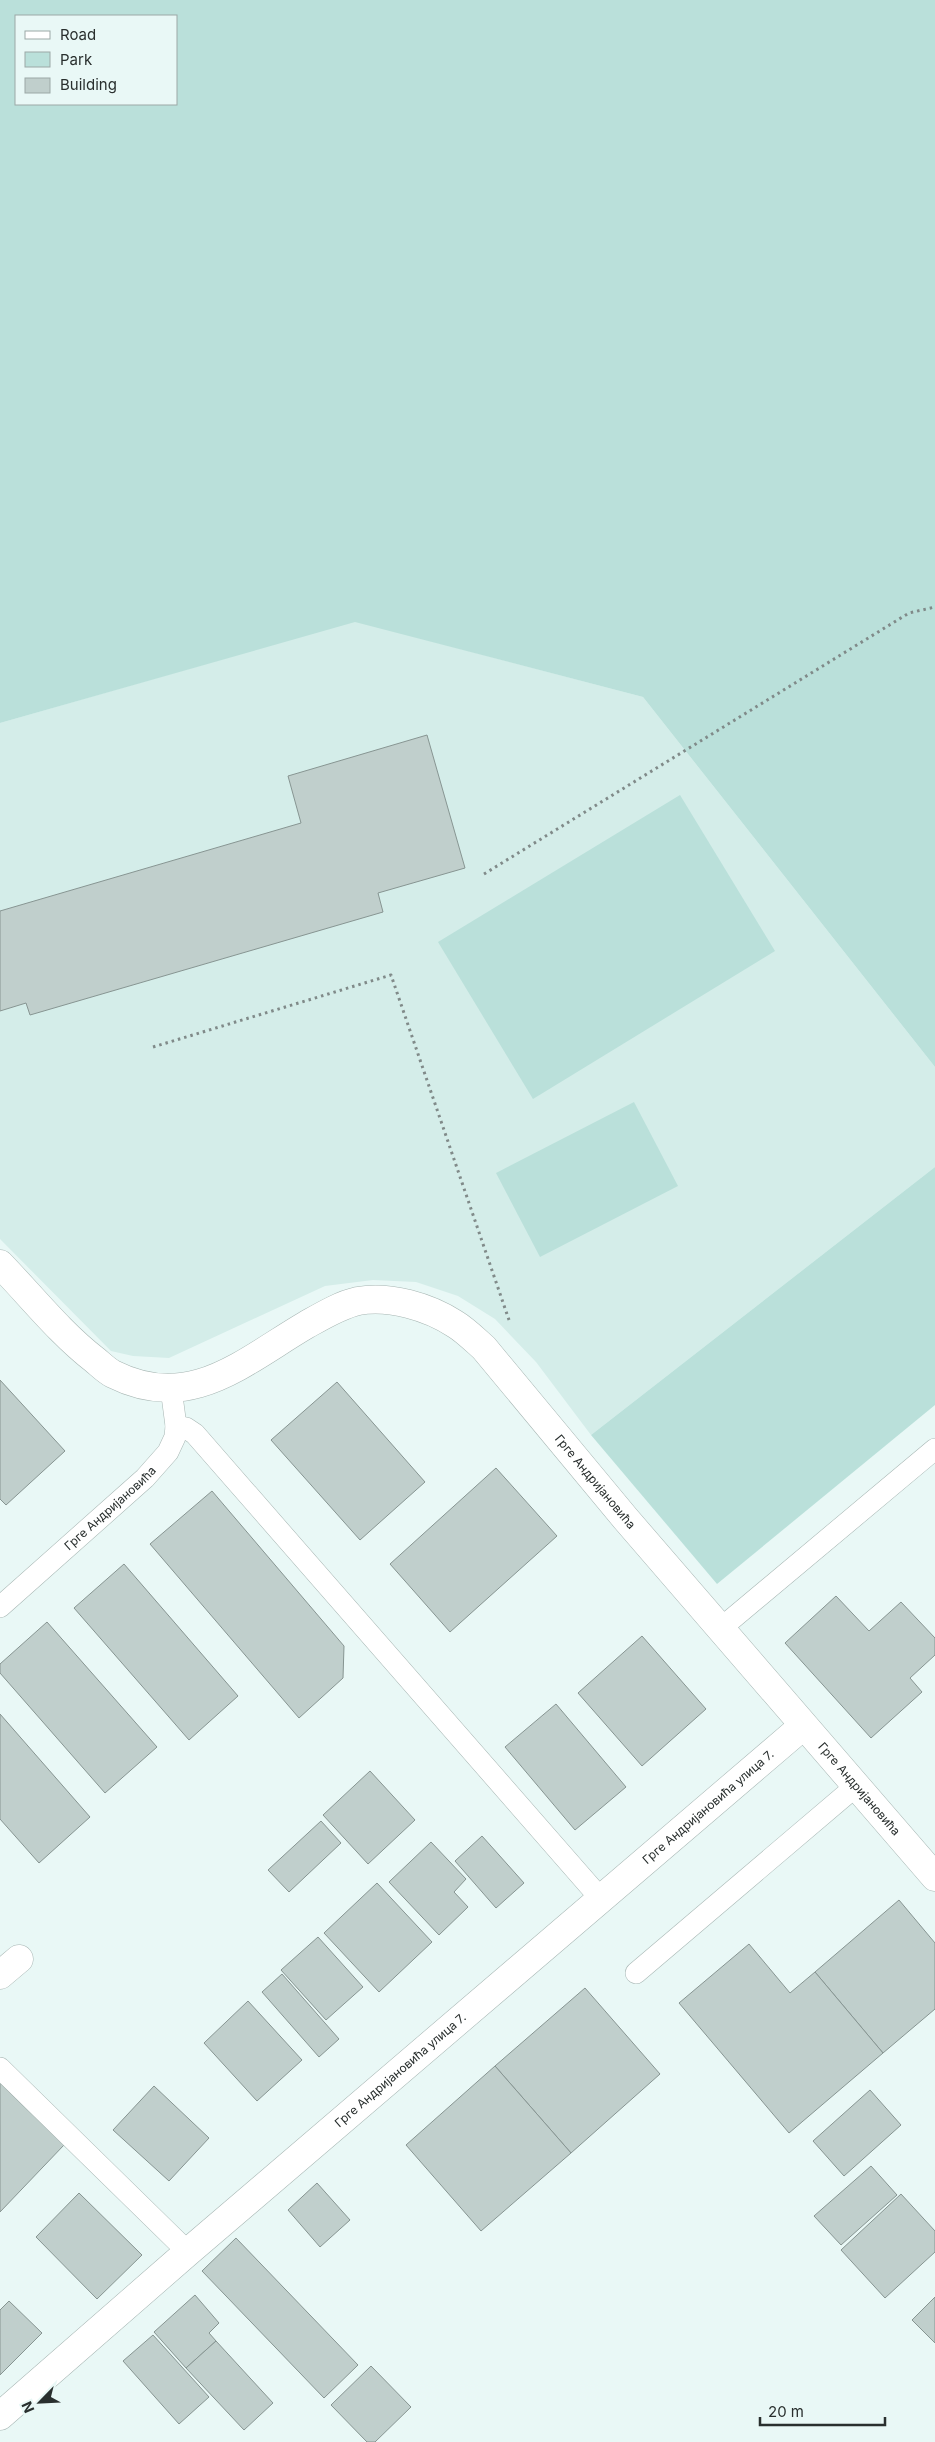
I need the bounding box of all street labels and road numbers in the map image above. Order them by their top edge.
street label: Грге Андријановића [552,1431,639,1532]
street label: Грге Андријановића [61,1463,159,1553]
street label: Грге Андријановића [815,1739,904,1838]
street label: Грге Андријановића улица 7. [639,1746,777,1867]
street label: Грге Андријановића улица 7. [331,2010,469,2130]

